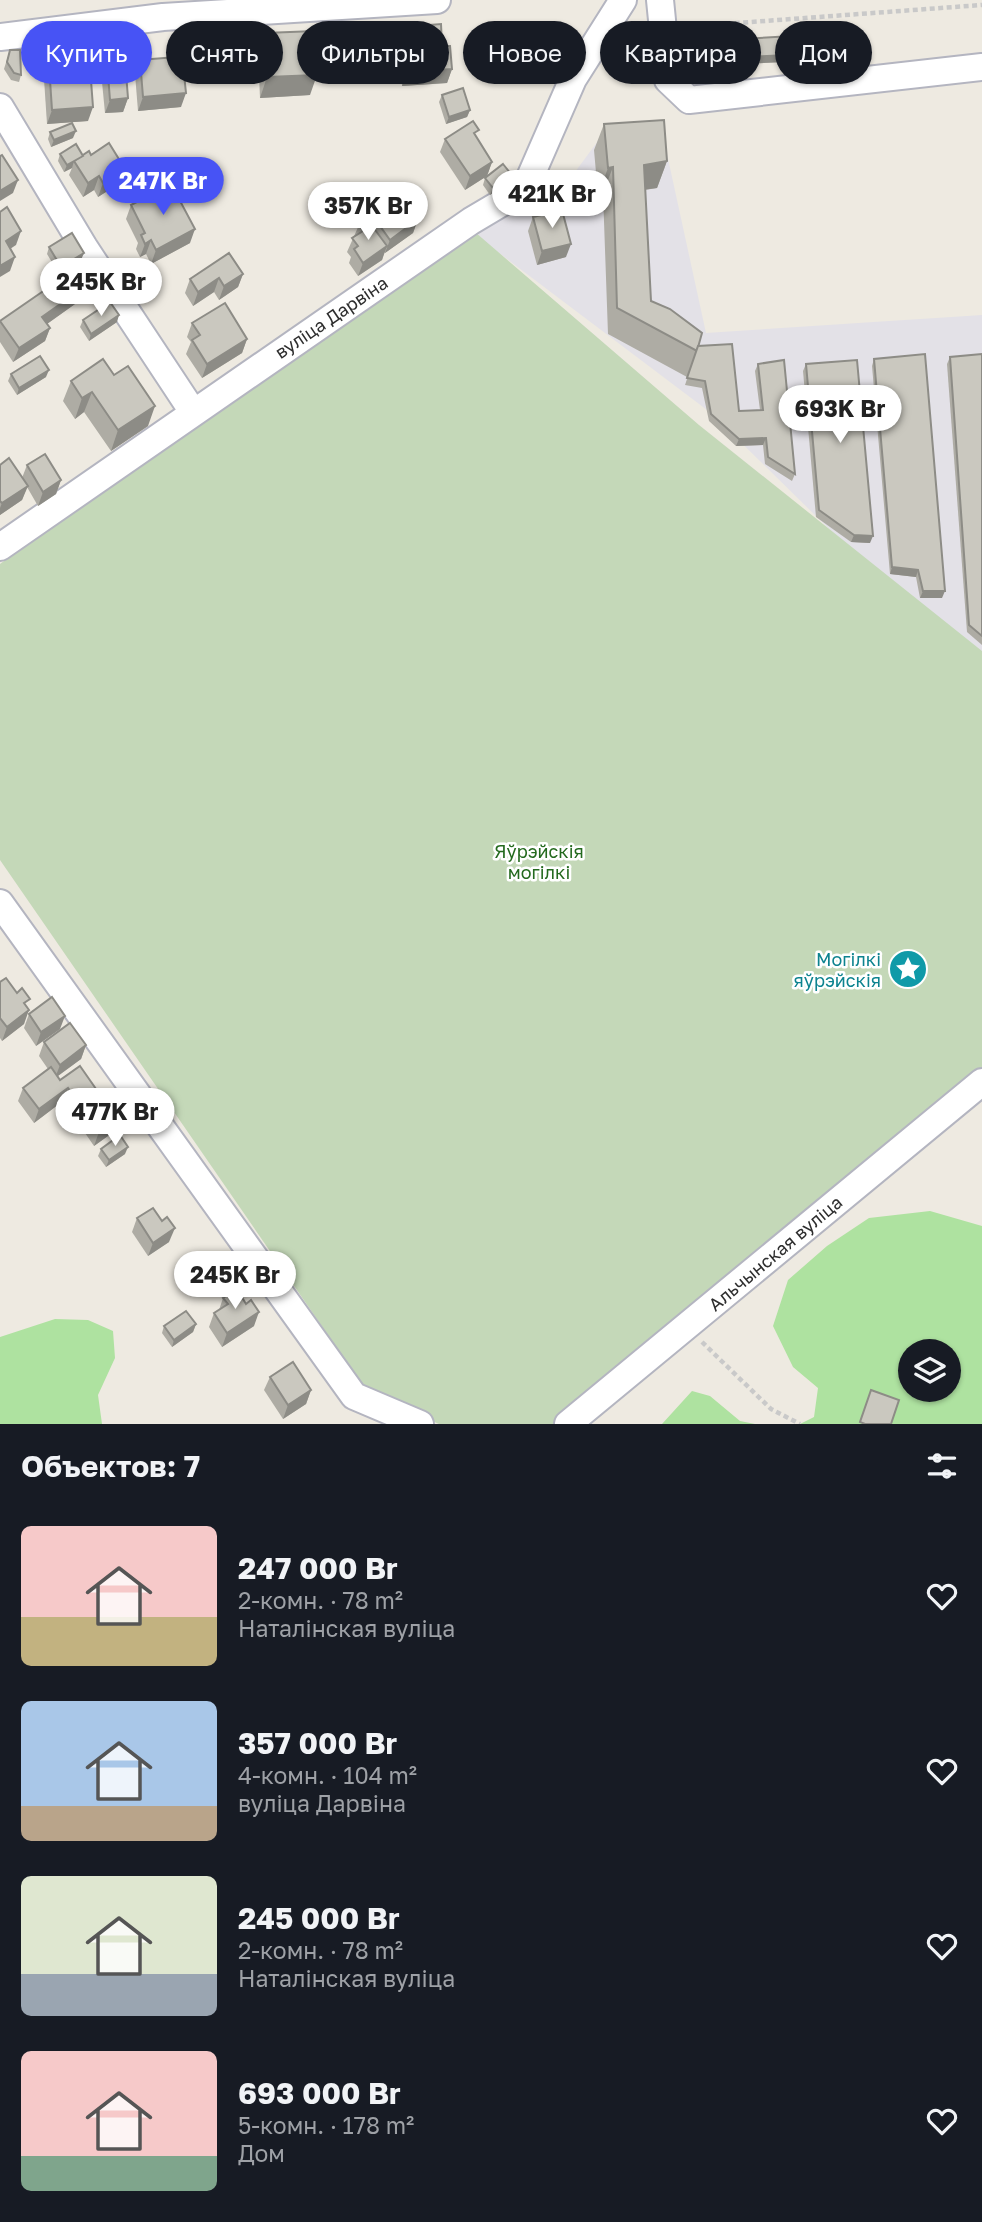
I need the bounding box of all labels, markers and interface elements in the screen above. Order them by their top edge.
chip: Купить [21,21,152,84]
chip: Снять [166,21,283,84]
chip: Фильтры [297,21,449,84]
chip: Новое [463,21,586,84]
chip: Квартира [600,21,761,84]
chip: Дом [775,21,872,84]
pin: 247K Br [98,158,228,217]
text: 247K Br [119,166,207,194]
pin: 421K Br [487,170,617,230]
text: 421K Br [508,179,596,207]
pin: 357K Br [303,182,433,242]
text: 357K Br [324,191,412,219]
pin: 245K Br [36,258,166,318]
text: 245K Br [56,267,146,295]
street label: вуліца Дарвіна [270,271,392,363]
pin: 693K Br [775,386,905,445]
text: 693K Br [795,394,885,422]
park label: Яўрэйскія могілкі [494,840,584,883]
place label: Могілкі яўрэйскія [794,948,881,991]
place icon: Могілкі яўрэйскія [887,948,929,990]
pin: 477K Br [50,1088,180,1148]
text: 477K Br [71,1097,159,1125]
street label: Альчынская вуліца [704,1191,846,1315]
pin: 245K Br [170,1252,300,1311]
text: 245K Br [190,1260,280,1288]
map controls [898,1339,961,1402]
button: layers [898,1339,961,1402]
icon: filters [923,1447,961,1485]
text: Объектов: 7 [21,1448,200,1484]
text: 247 000 Br [238,1550,398,1586]
icon: home [77,1554,161,1638]
icon: heart [923,1577,961,1615]
text: 2-комн. · 78 m² [238,1586,403,1614]
text: Наталінская вуліца [238,1614,455,1642]
text: 357 000 Br [238,1725,397,1761]
icon: home [77,1729,161,1813]
icon: heart [923,1752,961,1790]
text: 4-комн. · 104 m² [238,1761,417,1789]
text: вуліца Дарвіна [238,1789,406,1817]
text: 245 000 Br [238,1900,400,1936]
icon: home [77,1904,161,1988]
icon: heart [923,1927,961,1965]
text: 2-комн. · 78 m² [238,1936,403,1964]
text: Наталінская вуліца [238,1964,455,1992]
text: 693 000 Br [238,2075,401,2111]
icon: home [77,2079,161,2163]
icon: heart [923,2102,961,2140]
text: 5-комн. · 178 m² [238,2111,414,2139]
text: Дом [238,2139,285,2167]

